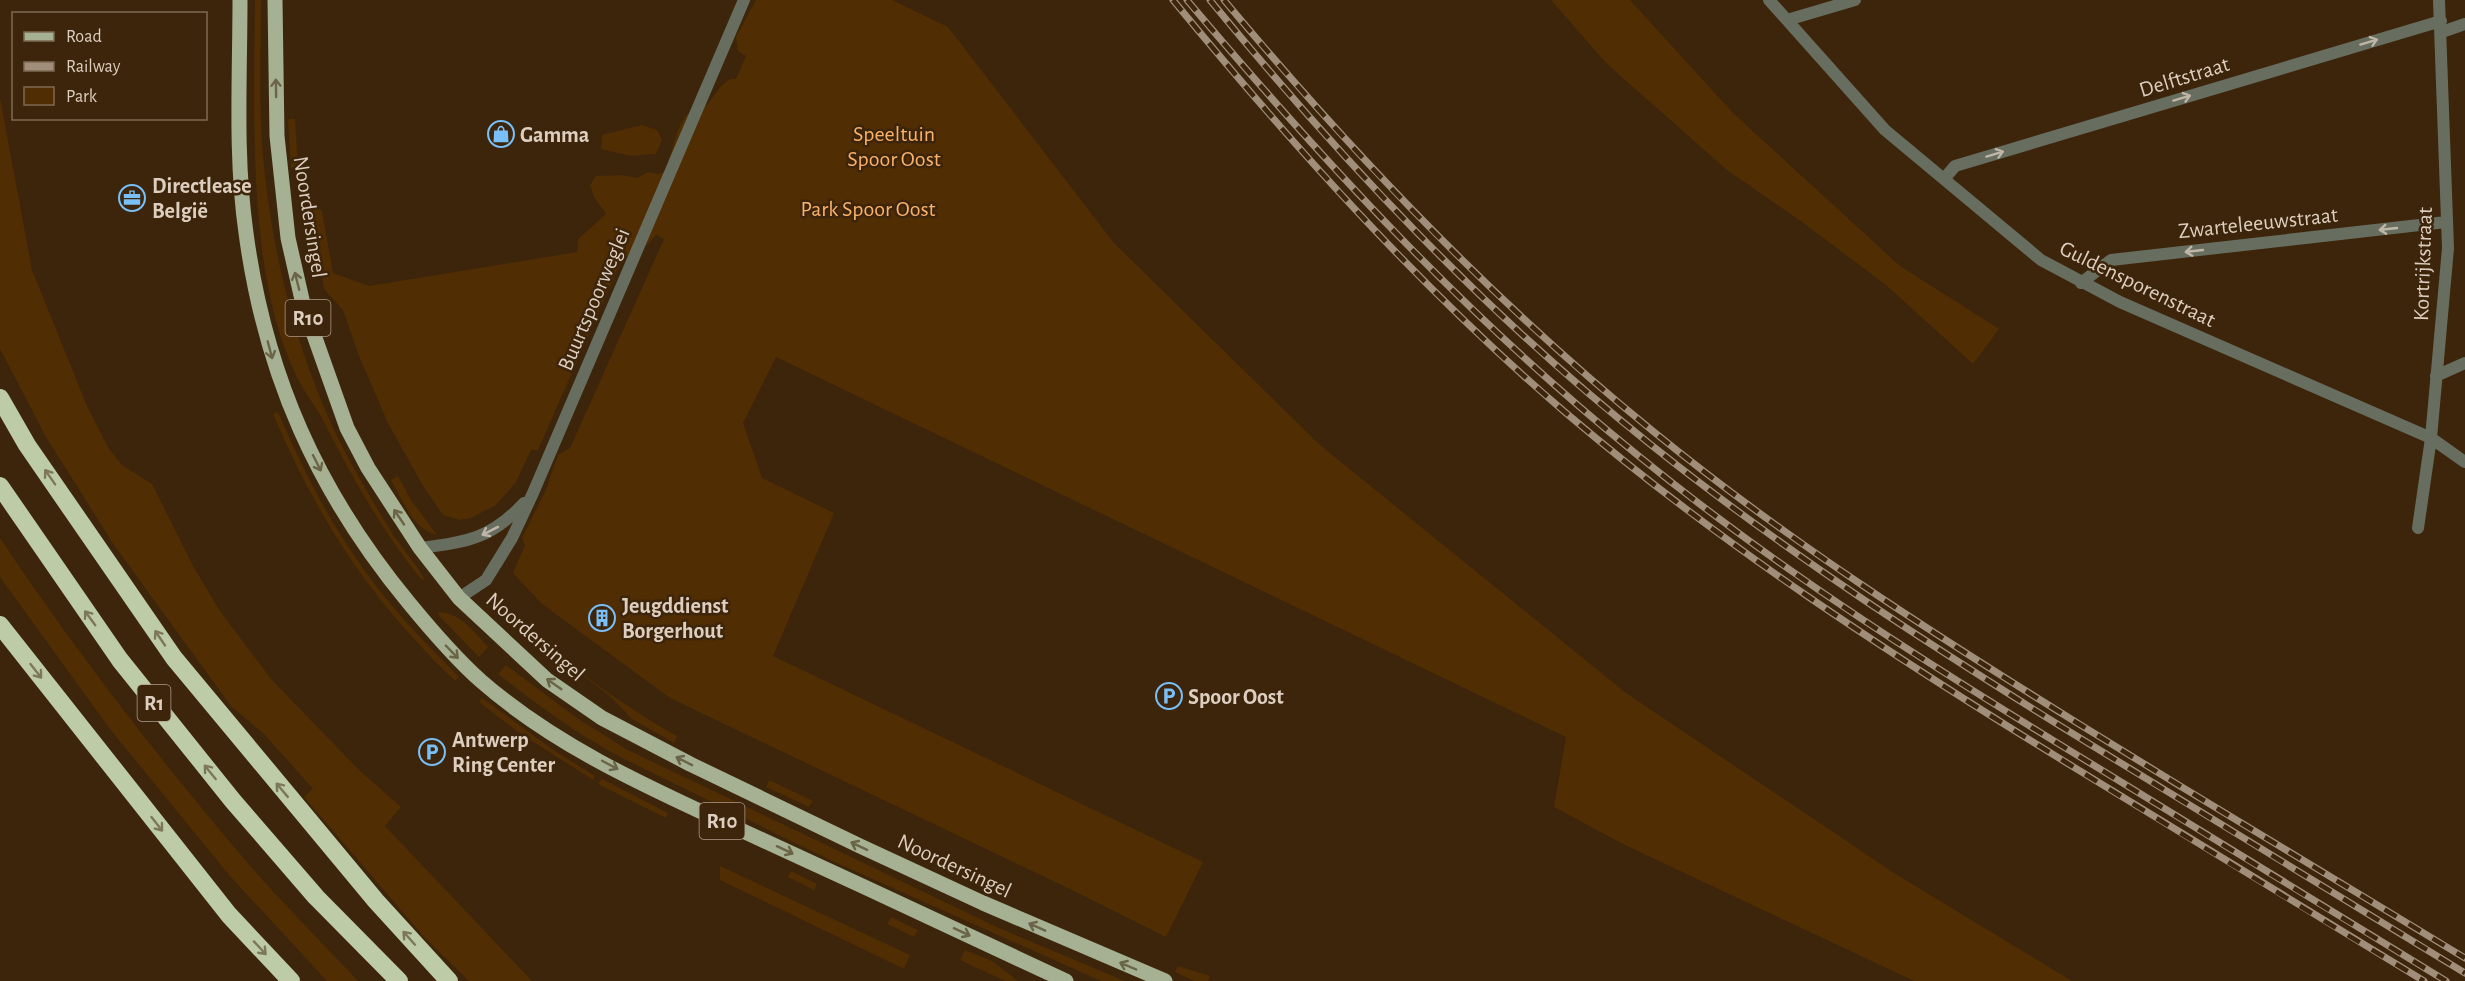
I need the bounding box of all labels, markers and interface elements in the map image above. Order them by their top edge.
legend [12,12,207,120]
text: Road [66,28,102,46]
one-way arrow [2359,36,2378,47]
street label: Delftstraat [2137,53,2232,101]
text: Railway [66,58,121,76]
one-way arrow [270,79,281,99]
text: Park [66,88,98,106]
one-way arrow [2172,92,2191,103]
shop icon: Gamma [486,119,516,149]
park label: Speeltuin Spoor Oost [847,123,941,170]
place label: Gamma [520,124,590,146]
one-way arrow [1985,148,2004,159]
street label: Noordersingel [290,155,330,280]
place label: Directlease België [152,175,252,222]
office icon: Directlease België [117,183,147,213]
park label: Park Spoor Oost [800,198,936,220]
street label: Zwarteleeuwstraat [2177,204,2339,242]
street label: Kortrijkstraat [2410,207,2436,321]
one-way arrow [2378,224,2398,235]
street label: Buurtspoorweglei [554,225,634,374]
street label: Guldensporenstraat [2056,237,2219,331]
one-way arrow [2185,245,2205,256]
one-way arrow [291,272,303,291]
road number: R10 [286,300,330,336]
one-way arrow [264,340,276,359]
one-way arrow [311,454,323,472]
one-way arrow [44,470,56,486]
one-way arrow [393,509,405,526]
one-way arrow [481,526,499,538]
street label: Noordersingel [482,588,589,685]
place label: Jeugddienst Borgerhout [622,595,729,642]
building icon: Jeugddienst Borgerhout [587,603,617,633]
one-way arrow [84,611,96,627]
one-way arrow [154,630,166,646]
one-way arrow [445,645,459,660]
one-way arrow [30,663,43,679]
one-way arrow [546,678,562,690]
parking icon: Spoor Oost [1154,681,1184,711]
road number: R1 [138,685,170,721]
place label: Spoor Oost [1188,686,1284,708]
place label: Antwerp Ring Center [452,729,555,776]
parking icon: Antwerp Ring Center [417,737,447,767]
one-way arrow [676,755,693,767]
one-way arrow [600,760,618,772]
one-way arrow [203,764,216,780]
one-way arrow [275,783,289,798]
road number: R10 [700,803,744,839]
one-way arrow [151,816,164,832]
street label: Noordersingel [894,830,1015,902]
one-way arrow [851,839,869,851]
one-way arrow [776,845,794,857]
one-way arrow [1028,920,1046,932]
one-way arrow [953,927,971,939]
one-way arrow [402,931,416,946]
one-way arrow [253,940,267,955]
one-way arrow [1119,960,1137,971]

